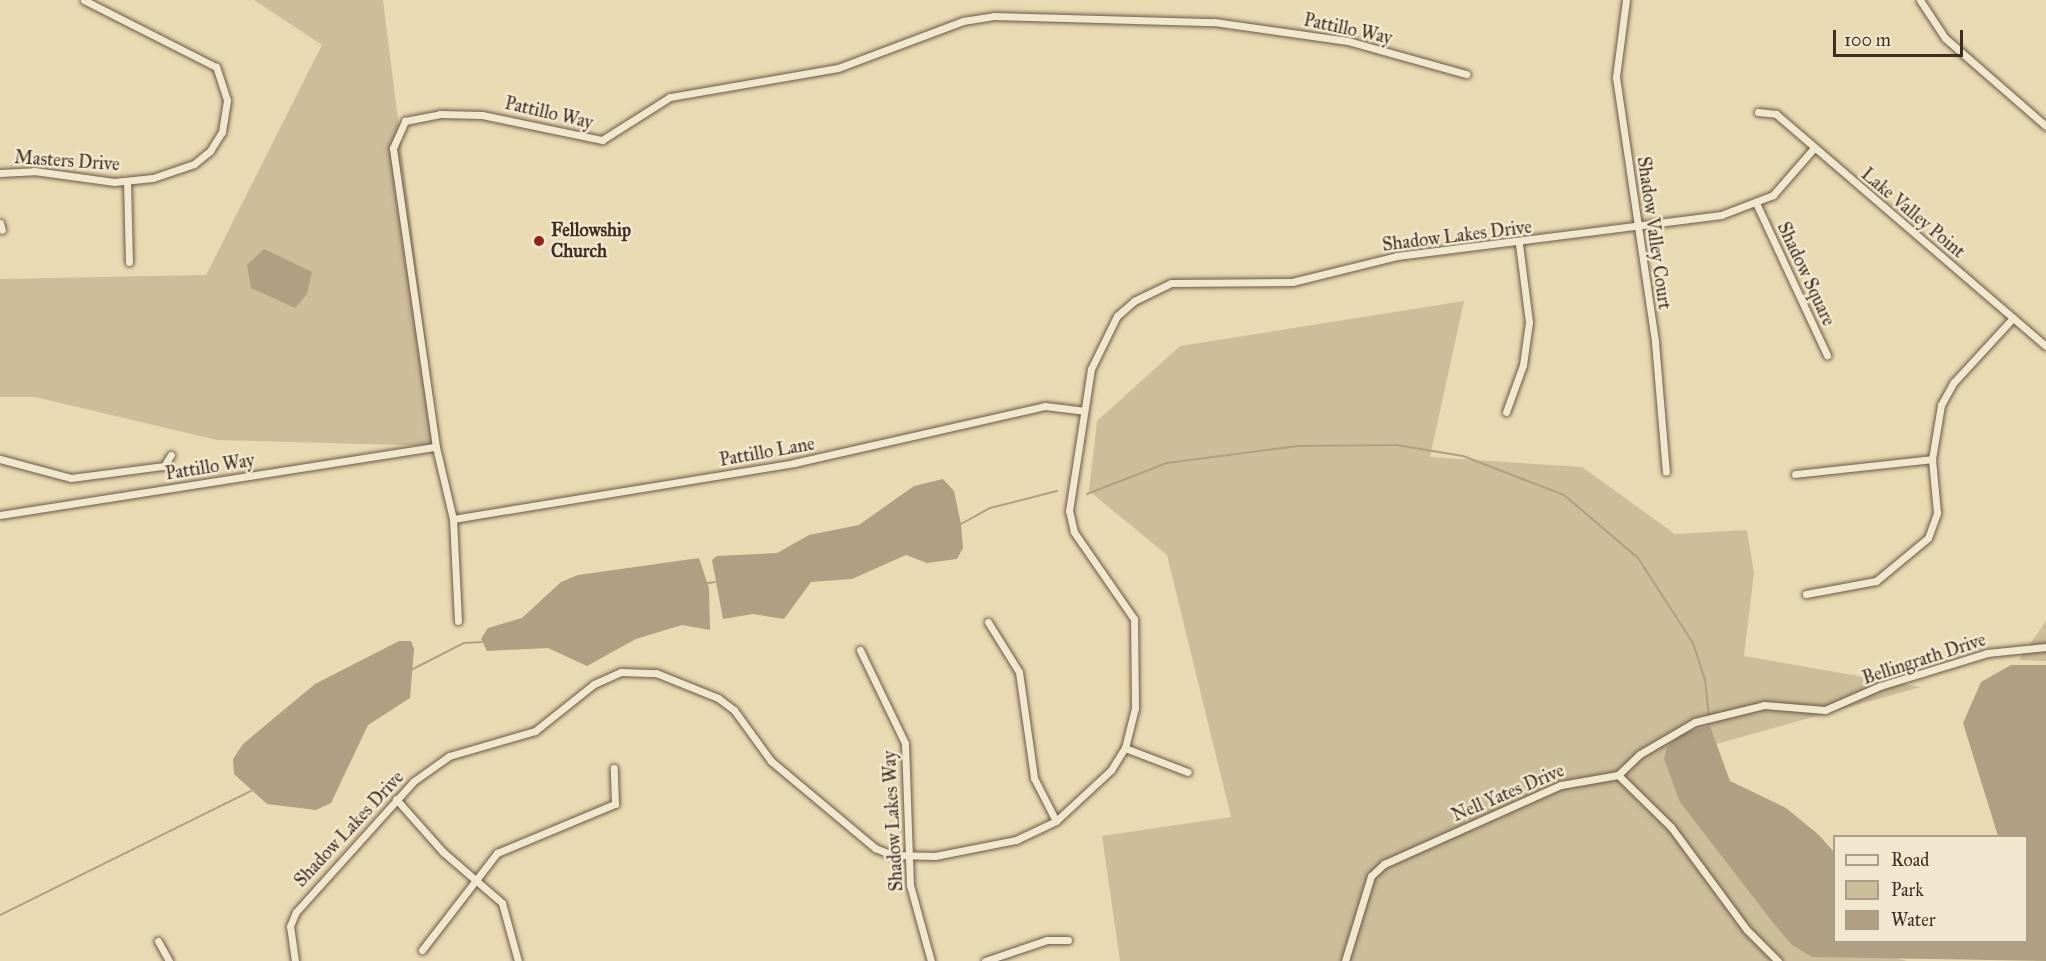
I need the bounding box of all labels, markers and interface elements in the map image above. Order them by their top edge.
street label: Pattillo Way [1302,9,1394,49]
scale bar [1836,18,1966,56]
text: 100 m [1844,29,1891,51]
street label: Pattillo Way [503,92,595,134]
street label: Masters Drive [14,147,120,175]
street label: Shadow Valley Court [1633,155,1675,311]
street label: Lake Valley Point [1857,163,1969,263]
street label: Shadow Lakes Drive [1381,216,1533,256]
street label: Shadow Square [1773,219,1839,329]
place label: Fellowship Church [551,220,631,262]
marker: Fellowship Church [532,234,546,248]
street label: Pattillo Lane [718,433,816,471]
street label: Pattillo Way [164,449,256,485]
street label: Bellingrath Drive [1860,629,1988,689]
street label: Shadow Lakes Way [879,750,907,892]
street label: Nell Yates Drive [1449,760,1567,826]
street label: Shadow Lakes Drive [290,767,408,891]
legend [1833,835,2028,943]
text: Road [1891,849,1929,871]
text: Park [1891,879,1924,901]
text: Water [1891,909,1935,931]

